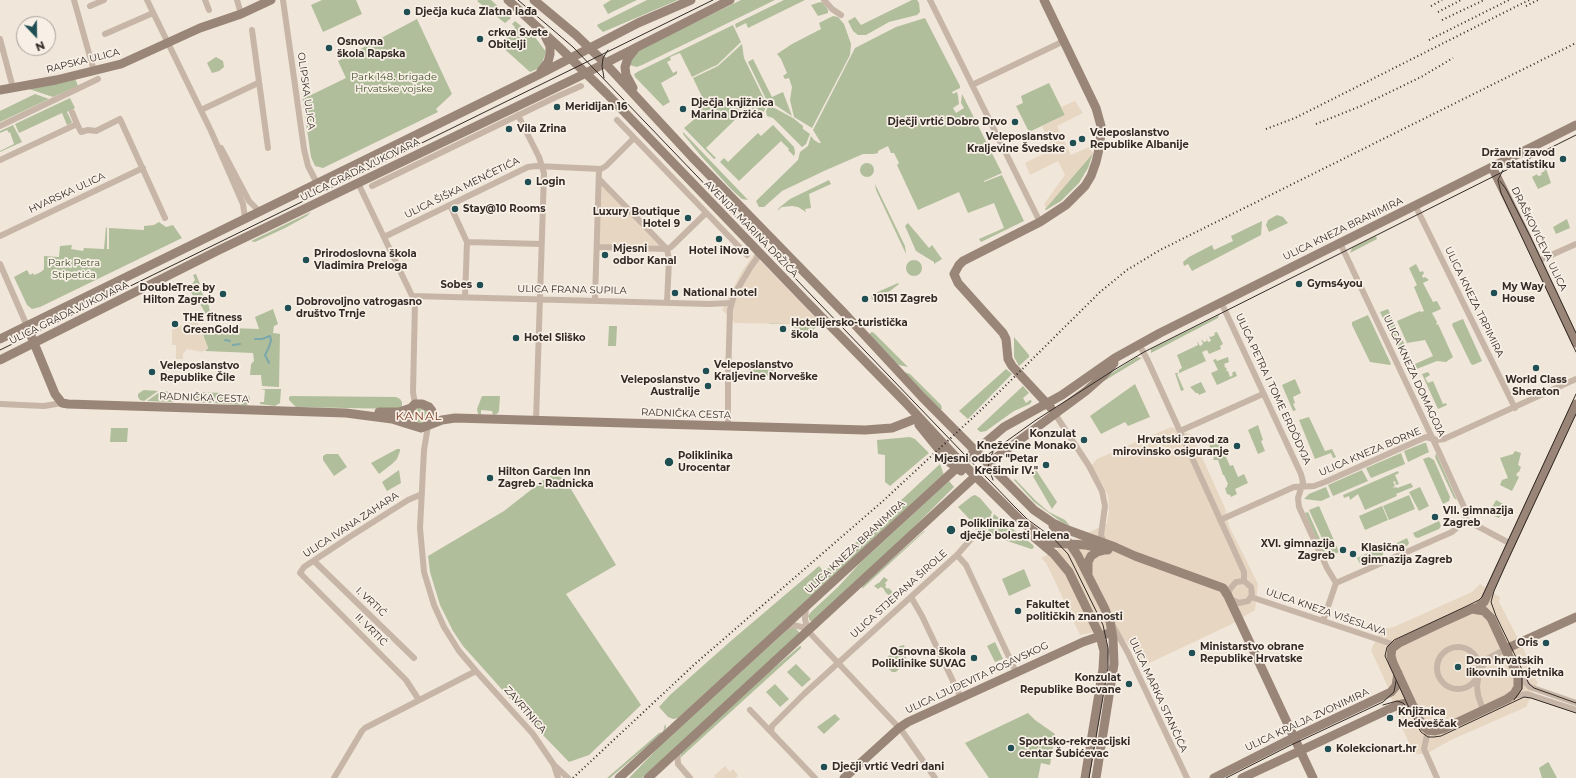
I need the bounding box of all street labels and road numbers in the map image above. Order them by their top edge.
street label: RAPSKA ULICA [45,46,121,76]
street label: OLIPSKA ULICA [295,51,317,131]
street label: ULICA GRADA VUKOVARA [298,136,422,204]
street label: ULICA ŠIŠKA MENČETIĆA [402,155,522,221]
street label: HVARSKA ULICA [27,170,107,216]
street label: AVENIJA MARINA DRŽIĆA [701,178,801,280]
street label: DRAŠKOVIĆEVA ULICA [1508,185,1570,293]
street label: ULICA KNEZA BRANIMIRA [1281,195,1405,263]
street label: ULICA KNEZA TRPIMIRA [1442,245,1506,359]
street label: ULICA GRADA VUKOVARA [7,279,131,347]
street label: ULICA FRANA SUPILA [517,283,627,297]
street label: ULICA PETRA I TOME ERDÖDYJA [1233,312,1313,466]
street label: ULICA KNEZA DOMAGOJA [1380,313,1448,439]
street label: RADNIČKA CESTA [159,390,249,406]
street label: RADNIČKA CESTA [641,406,731,422]
street label: ULICA KNEZA BORNE [1317,425,1423,479]
street label: ULICA IVANA ZAHARA [301,490,401,560]
street label: ULICA KNEZA BRANIMIRA [803,498,907,596]
street label: ULICA STJEPANA ŠIROLE [848,547,950,641]
street label: I. VRTIĆ [353,585,389,619]
street label: ULICA KNEZA VIŠESLAVA [1264,586,1388,638]
street label: II. VRTIĆ [352,611,390,649]
street label: ULICA MARKA STANČIĆA [1126,636,1190,754]
street label: ULICA LJUDEVITA POSAVSKOG [903,639,1051,717]
street label: ZAVRTNICA [501,684,549,736]
street label: ULICA KRALJA ZVONIMIRA [1243,686,1371,754]

